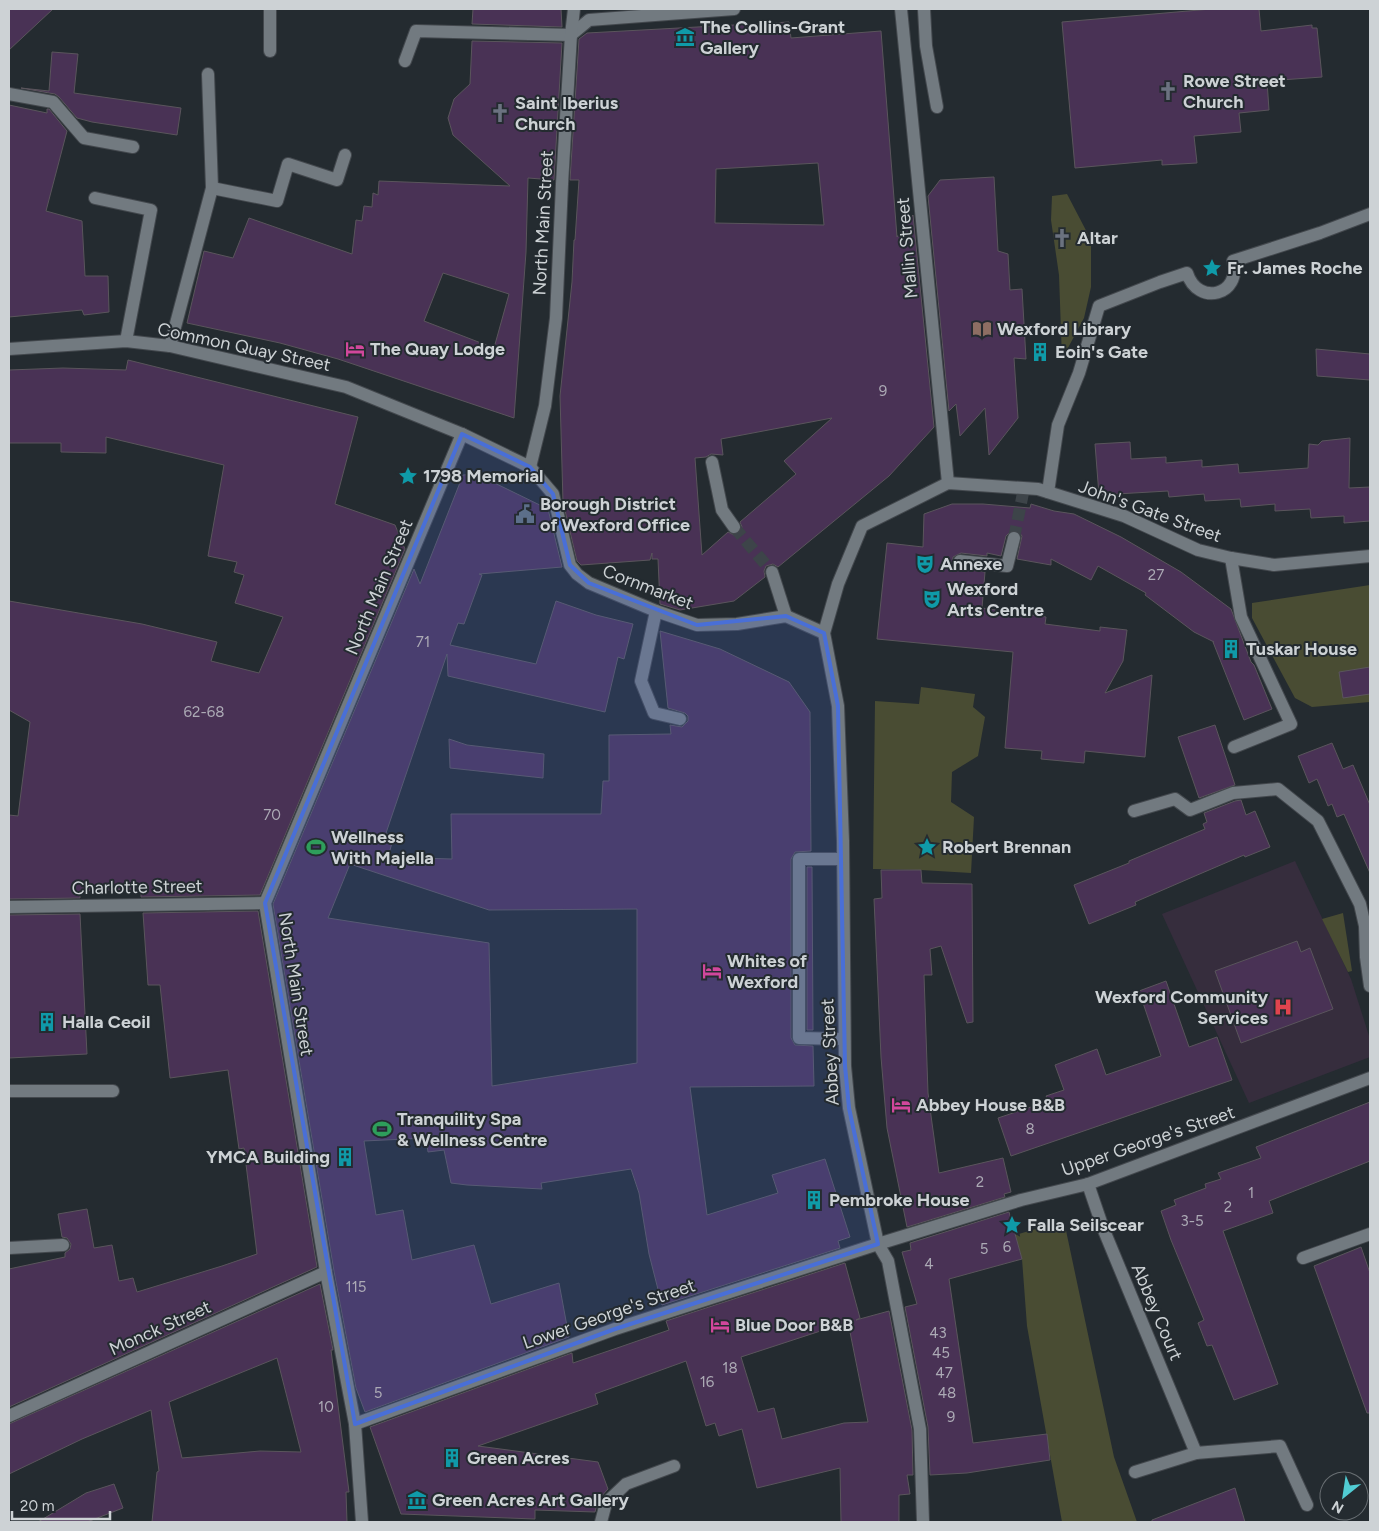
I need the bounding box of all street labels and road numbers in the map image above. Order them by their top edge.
street label: North Main Street [528,150,558,296]
street label: Mallin Street [892,196,922,299]
street label: Common Quay Street [155,318,333,376]
street label: John's Gate Street [1076,475,1225,547]
street label: North Main Street [341,516,418,658]
street label: Cornmarket [600,560,697,614]
street label: Charlotte Street [71,875,203,899]
street label: North Main Street [274,911,318,1058]
street label: Abbey Street [816,998,844,1106]
street label: Upper George's Street [1059,1101,1238,1181]
street label: Abbey Court [1127,1260,1187,1364]
street label: Lower George's Street [520,1274,698,1354]
street label: Monck Street [106,1296,214,1360]

